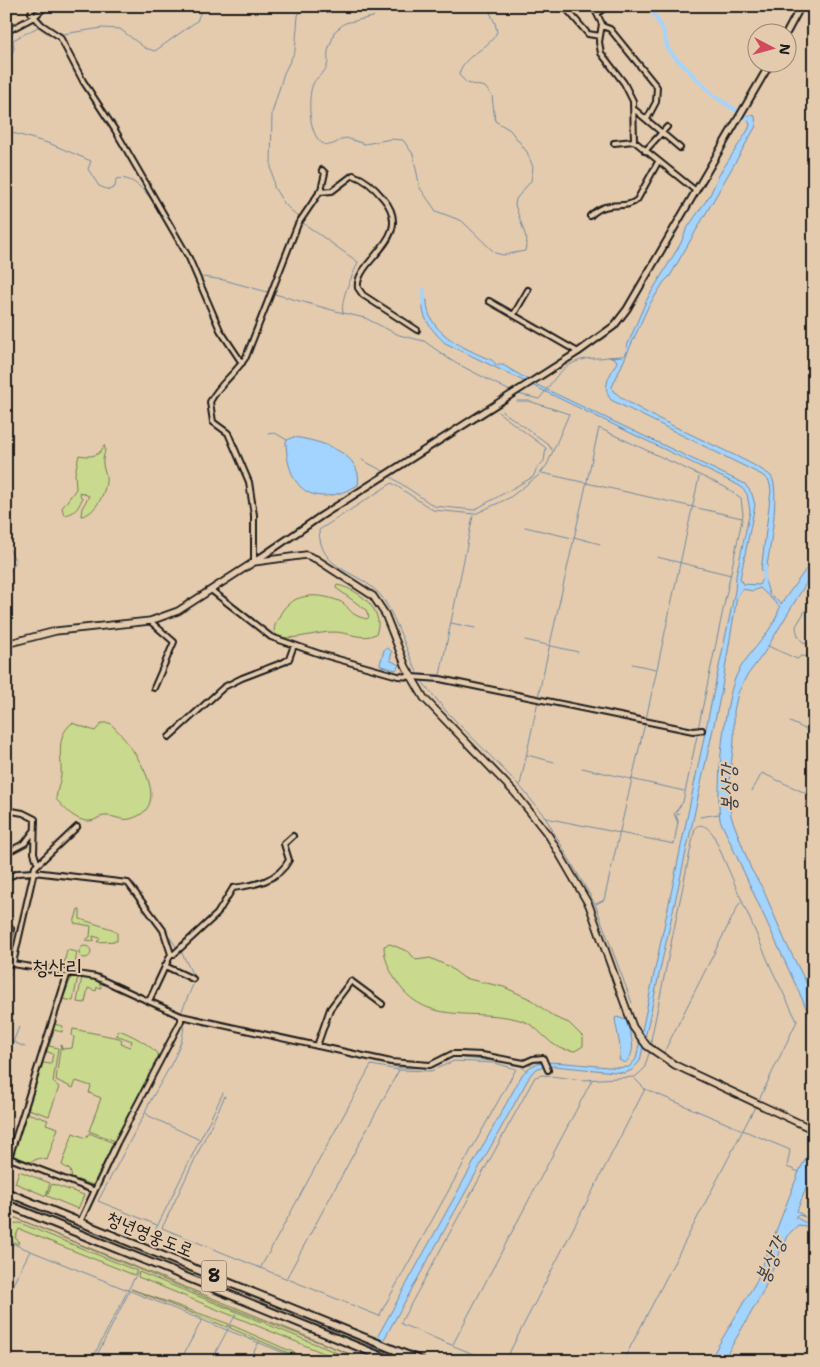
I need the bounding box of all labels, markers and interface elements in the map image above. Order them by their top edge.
north arrow [748,22,798,72]
text: N [775,43,794,56]
water label: 봉상강 [715,761,741,812]
district label: 청산리 [32,953,82,981]
street label: 청년영웅도로 [103,1205,197,1263]
water label: 봉상강 [748,1230,793,1287]
road number: 8 [202,1260,226,1292]

